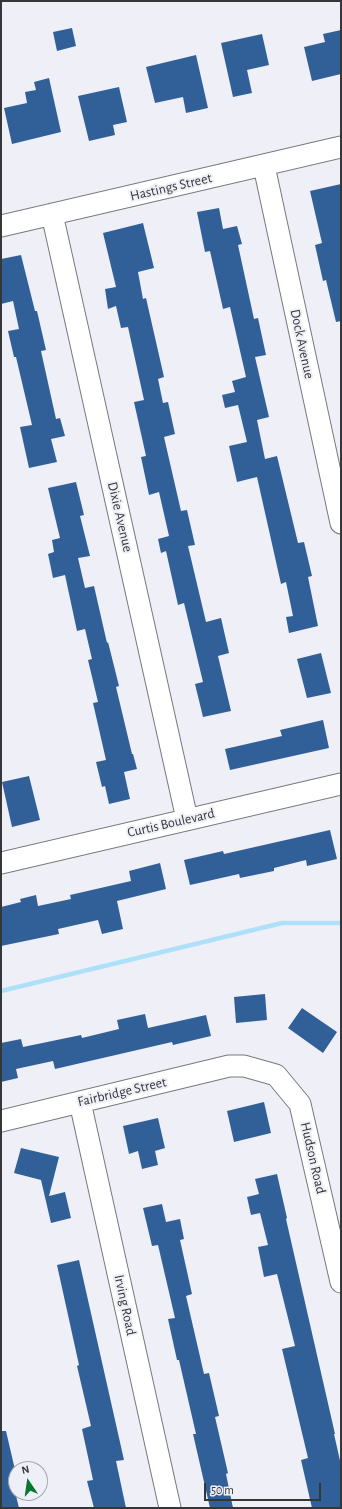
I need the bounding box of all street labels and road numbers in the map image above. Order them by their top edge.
street label: Hastings Street [129,169,213,205]
street label: Dock Avenue [286,308,318,380]
street label: Dixie Avenue [104,480,136,554]
street label: Curtis Boulevard [126,805,216,841]
street label: Fairbridge Street [76,1074,168,1110]
street label: Hudson Road [297,1120,329,1196]
street label: Irving Road [110,1273,140,1337]

